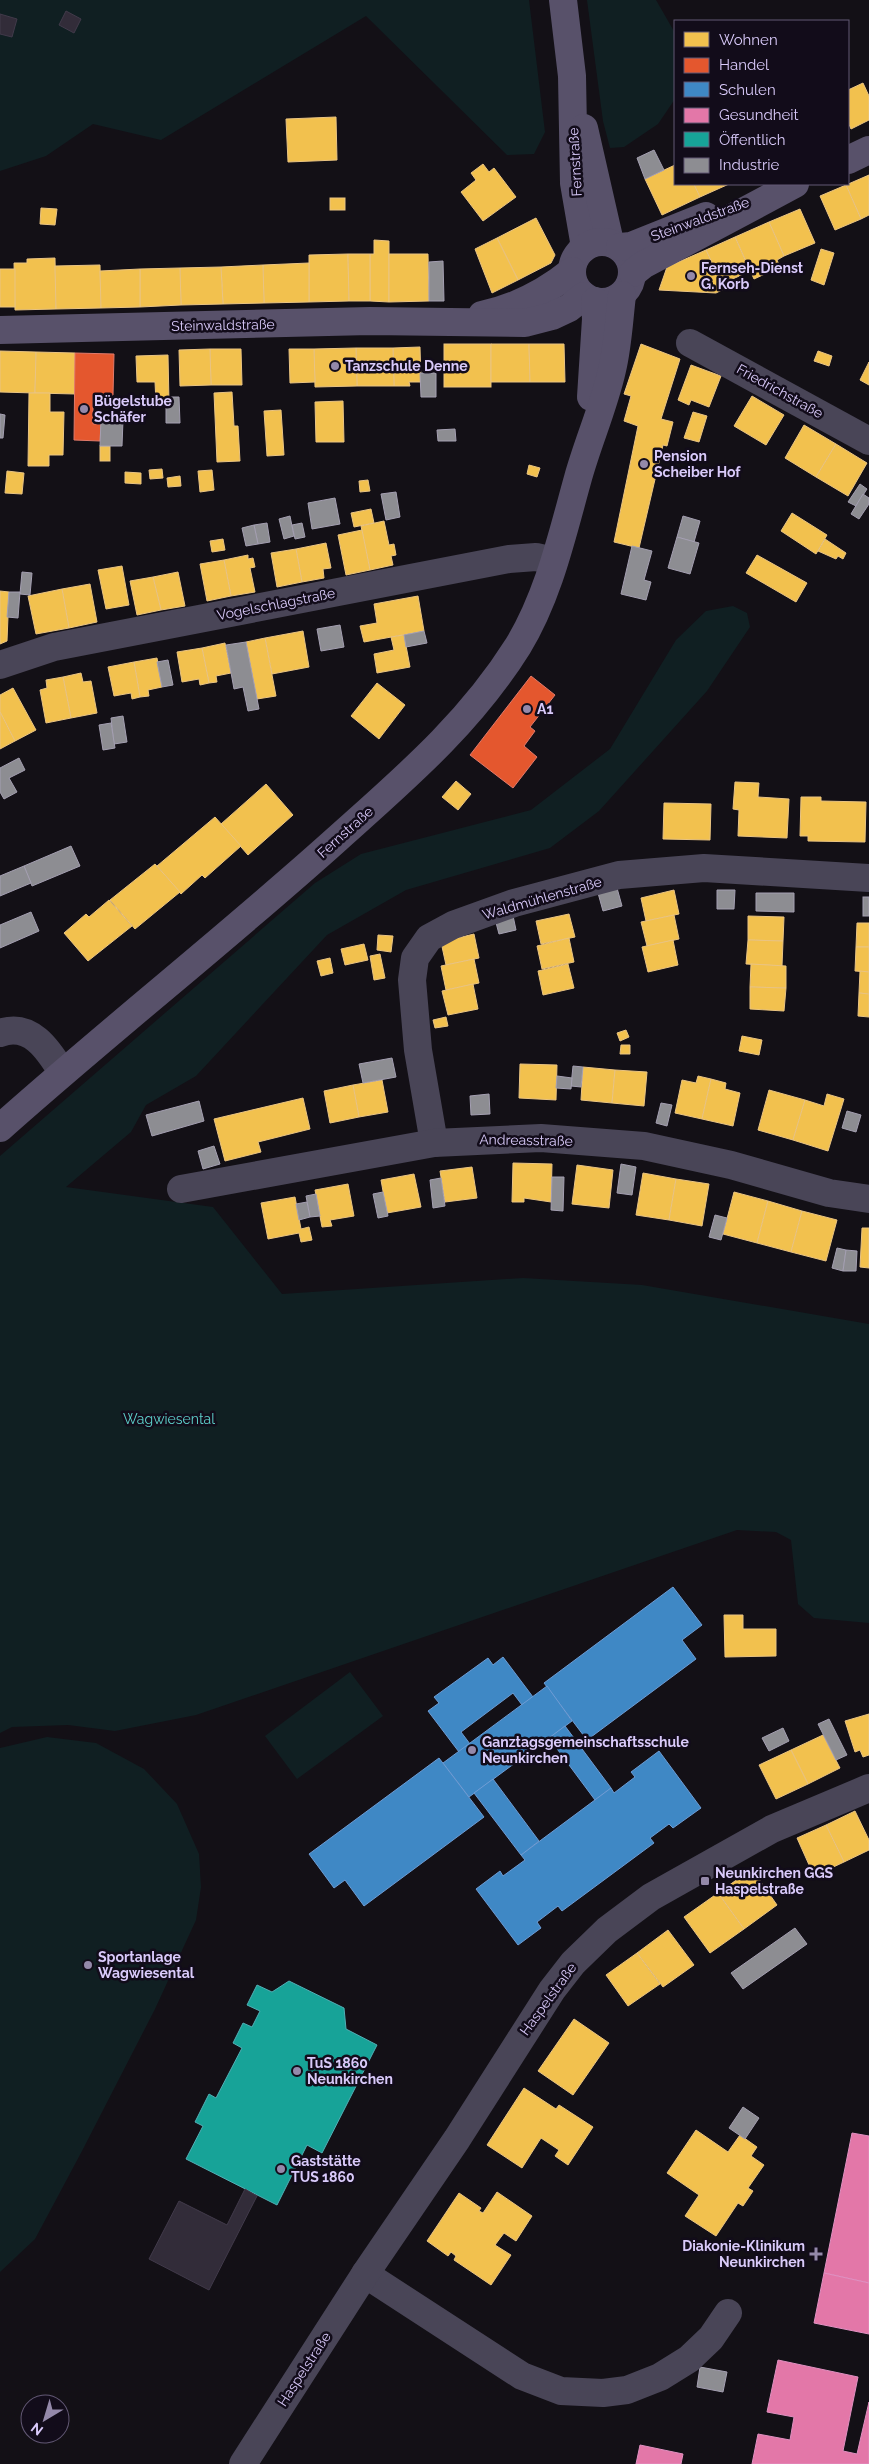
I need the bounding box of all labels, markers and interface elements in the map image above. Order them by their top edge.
legend [674,20,849,185]
text: Wohnen [719,31,778,49]
text: Handel [719,56,770,74]
text: Schulen [719,81,776,99]
text: Gesundheit [719,106,799,124]
street label: Fernstraße [565,127,585,197]
text: Öffentlich [719,130,786,149]
text: Industrie [719,156,780,174]
street label: Steinwaldstraße [649,194,751,244]
place label: Fernseh-Dienst G. Korb [701,260,804,292]
marker: Fernseh-Dienst G. Korb [685,270,697,282]
street label: Steinwaldstraße [171,316,275,334]
place label: Tanzschule Denne [345,358,468,374]
marker: Tanzschule Denne [329,360,341,372]
street label: Friedrichstraße [734,361,826,421]
place label: Bügelstube Schäfer [94,393,173,425]
marker: Bügelstube Schäfer [78,403,90,415]
place label: Pension Scheiber Hof [654,448,741,480]
marker: Pension Scheiber Hof [638,458,650,470]
street label: Vogelschlagstraße [215,585,337,623]
place label: A1 [537,701,553,717]
marker: A1 [521,703,533,715]
street label: Fernstraße [314,803,376,861]
street label: Waldmühlenstraße [480,873,604,923]
street label: Andreasstraße [479,1131,573,1149]
park label: Wagwiesental [123,1411,215,1427]
place label: Ganztagsgemeinschaftsschule Neunkirchen [482,1734,690,1766]
marker: Ganztagsgemeinschaftsschule Neunkirchen [466,1744,478,1756]
place label: Neunkirchen GGS Haspelstraße [715,1865,834,1897]
marker: Neunkirchen GGS Haspelstraße [699,1875,711,1887]
place label: Sportanlage Wagwiesental [98,1949,195,1981]
marker: Sportanlage Wagwiesental [82,1959,94,1971]
street label: Haspelstraße [516,1960,580,2038]
place label: TuS 1860 Neunkirchen [307,2055,393,2087]
marker: TuS 1860 Neunkirchen [291,2065,303,2077]
place label: Gaststätte TUS 1860 [291,2153,361,2185]
marker: Gaststätte TUS 1860 [275,2163,287,2175]
place label: Diakonie-Klinikum Neunkirchen [682,2238,805,2270]
marker: Diakonie-Klinikum Neunkirchen [809,2247,823,2261]
street label: Haspelstraße [274,2329,334,2409]
north arrow [20,2394,70,2444]
text: N [28,2420,46,2439]

